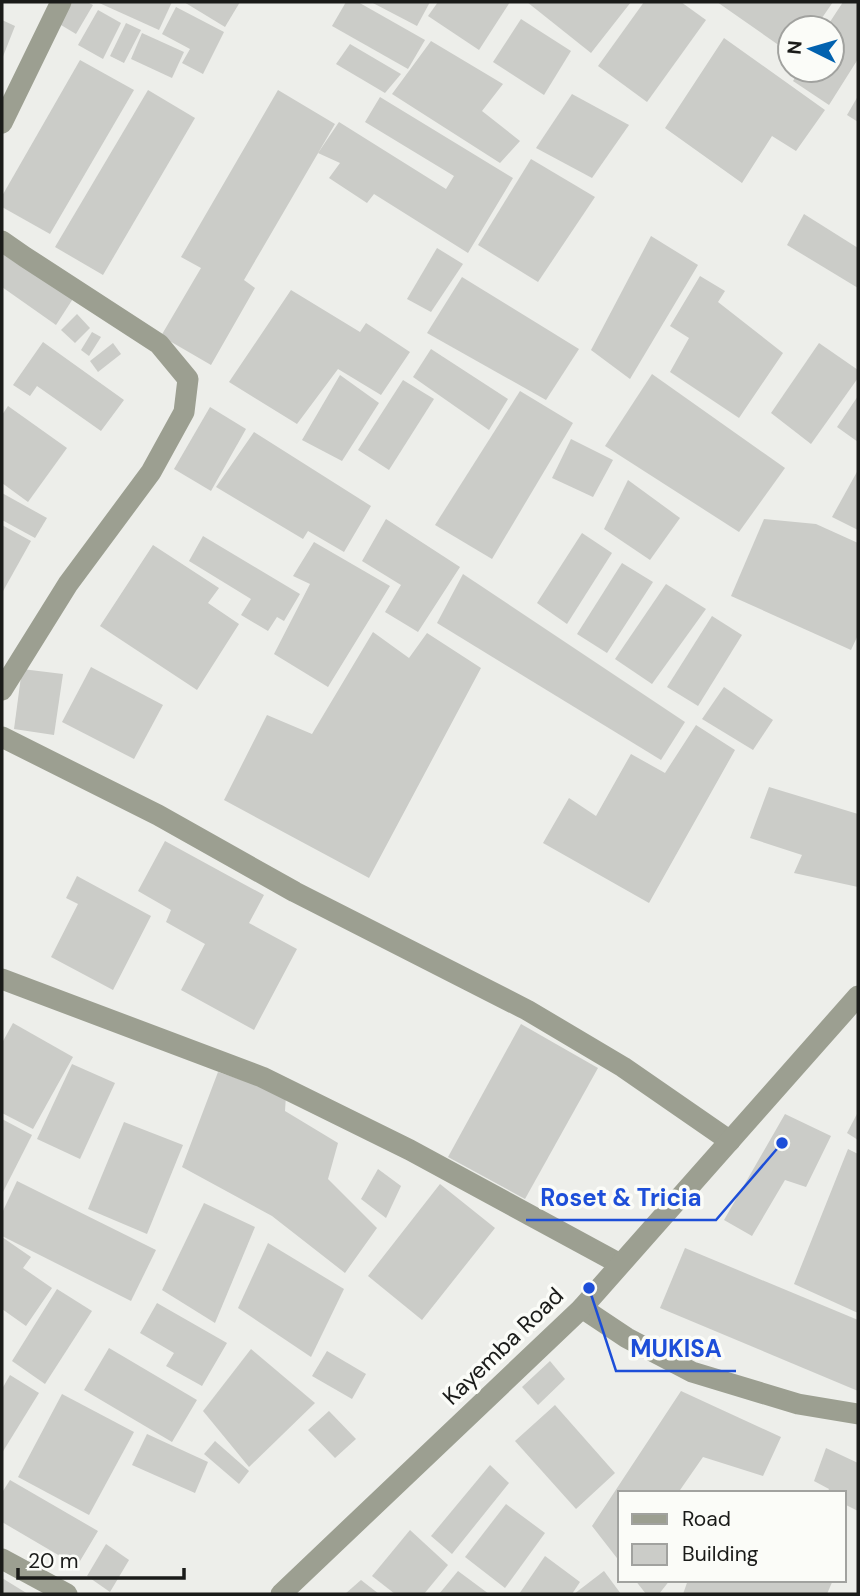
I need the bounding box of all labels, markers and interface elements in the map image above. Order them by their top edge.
north arrow [776,14,846,84]
text: N [782,40,808,56]
callout: Roset & Tricia [526,1175,716,1220]
text: Roset & Tricia [540,1182,702,1213]
street label: Kayemba Road [436,1281,570,1411]
callout: MUKISA [616,1326,736,1371]
text: MUKISA [630,1333,722,1364]
legend [618,1491,846,1582]
text: Road [682,1505,731,1533]
scale bar [18,1536,184,1580]
text: Building [682,1540,759,1568]
text: 20 m [28,1547,79,1575]

